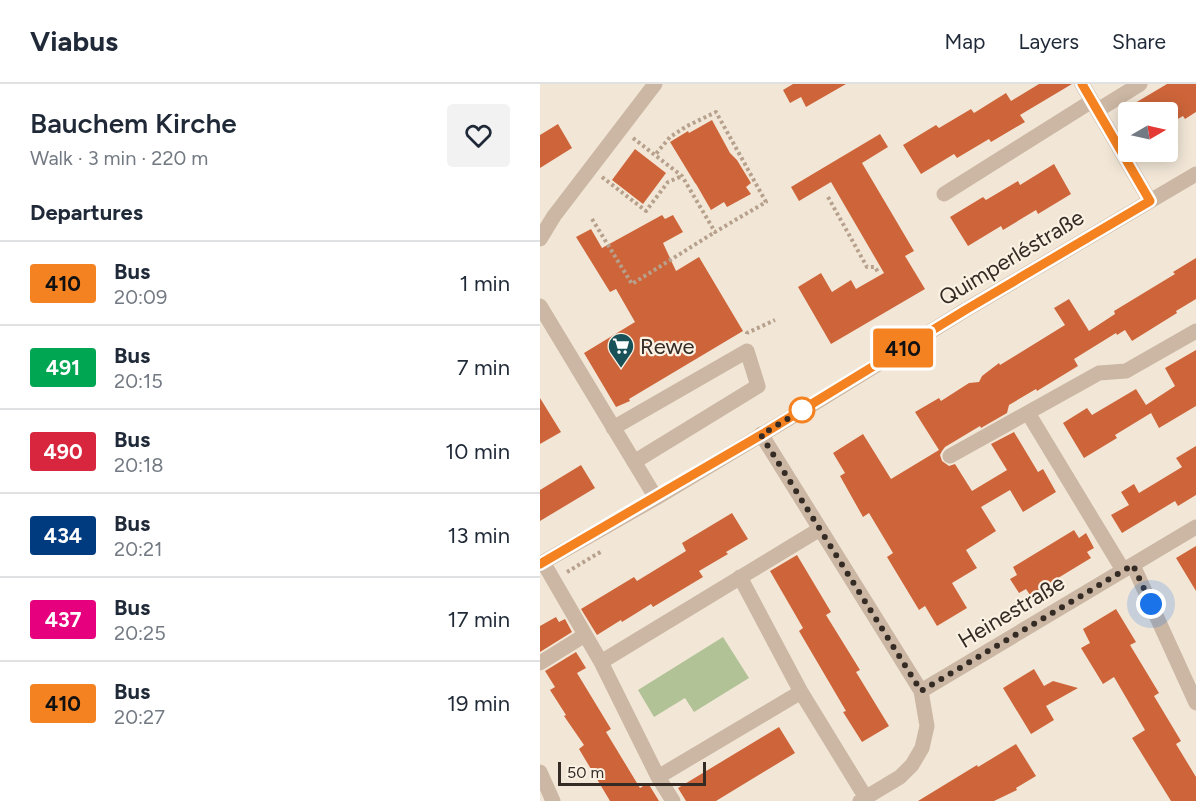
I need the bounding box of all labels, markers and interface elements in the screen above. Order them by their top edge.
text: Viabus [30,24,118,58]
text: Map [945,29,985,54]
text: Layers [1018,29,1079,54]
text: Share [1112,29,1166,54]
north arrow [1118,102,1178,162]
map controls [1118,102,1178,162]
button: heart [447,104,510,167]
text: Bauchem Kirche [30,106,237,140]
text: Walk · 3 min · 220 m [30,146,208,170]
text: Departures [30,199,143,226]
street label: Quimperléstraße [934,204,1089,311]
text: Bus [114,258,150,285]
text: 1 min [459,270,510,297]
text: 410 [45,271,81,296]
text: 20:09 [114,285,167,309]
line badge: 410 [868,328,938,368]
supermarket icon: Rewe [606,331,636,369]
place label: Rewe [640,333,695,360]
text: 410 [885,336,921,361]
text: Bus [114,342,150,369]
text: 7 min [457,354,510,381]
text: 491 [46,355,80,380]
text: 20:15 [114,369,163,393]
unlabelled marker [789,397,815,423]
text: Bus [114,426,150,453]
text: 10 min [445,438,510,465]
text: 490 [43,439,83,464]
text: 20:18 [114,453,164,477]
text: Bus [114,510,150,537]
text: 13 min [447,522,510,549]
text: 434 [44,523,82,548]
text: 20:21 [114,537,163,561]
street label: Heinestraße [953,569,1069,654]
your location [1136,589,1166,619]
text: Bus [114,594,150,621]
text: 17 min [448,606,510,633]
text: 437 [45,607,81,632]
text: 20:25 [114,621,166,645]
text: Bus [114,678,150,705]
text: 19 min [447,690,510,717]
text: 410 [45,691,81,716]
text: 20:27 [114,705,165,729]
scale bar [558,759,706,786]
text: 50 m [567,763,604,782]

